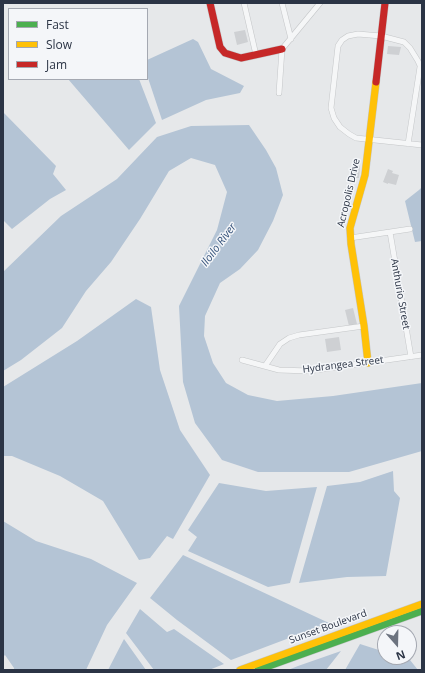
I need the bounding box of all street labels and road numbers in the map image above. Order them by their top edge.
street label: Acropolis Drive [335,157,363,229]
street label: Anthurio Street [388,258,412,330]
street label: Hydrangea Street [302,354,384,376]
street label: Sunset Boulevard [288,607,368,647]

